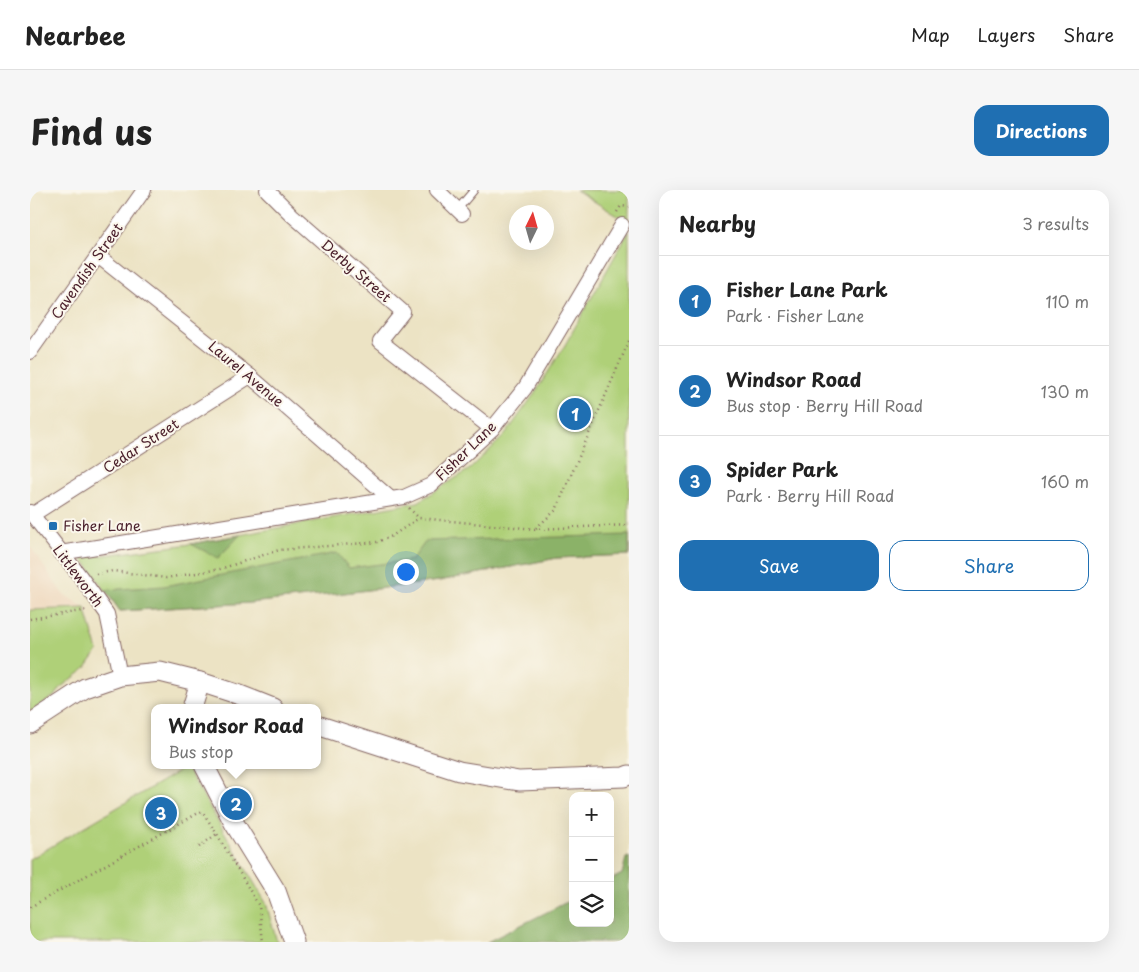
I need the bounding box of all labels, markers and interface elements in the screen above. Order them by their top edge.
text: Nearbee [25,17,126,53]
text: Map [911,21,950,48]
text: Layers [978,21,1035,48]
text: Share [1063,21,1114,48]
text: Find us [30,104,152,157]
button: Directions [974,105,1109,156]
north arrow [509,205,554,250]
text: Nearby [679,207,756,239]
text: 3 results [1022,211,1089,235]
street label: Cavendish Street [46,218,128,323]
street label: Derby Street [317,234,396,307]
text: Fisher Lane Park [726,275,888,303]
text: 1 [691,289,699,313]
text: 110 m [1046,289,1089,313]
text: Park · Fisher Lane [726,303,864,327]
street label: Laurel Avenue [204,336,289,412]
text: Windsor Road [726,365,861,393]
text: 2 [689,379,701,403]
text: 130 m [1041,379,1089,403]
text: Bus stop · Berry Hill Road [726,393,923,417]
pin: 1 [559,395,591,433]
street label: Cedar Street [99,413,183,478]
street label: Fisher Lane [430,416,501,485]
text: Spider Park [726,455,838,483]
text: 3 [690,469,700,493]
text: 160 m [1041,469,1089,493]
text: Park · Berry Hill Road [726,483,894,507]
place label: Fisher Lane [63,515,141,536]
marker: Fisher Lane [47,520,59,532]
street label: Littleworth [48,540,109,611]
button: Save [679,540,879,591]
button: Share [889,540,1089,591]
your location [393,559,419,585]
popup [151,704,321,769]
text: Windsor Road [168,711,304,739]
text: Bus stop [168,739,233,763]
pin: 2 [220,785,252,823]
map controls [569,792,614,927]
button: + [569,792,614,837]
pin: 3 [145,794,177,832]
button: − [569,837,614,882]
button: layers [569,882,614,927]

